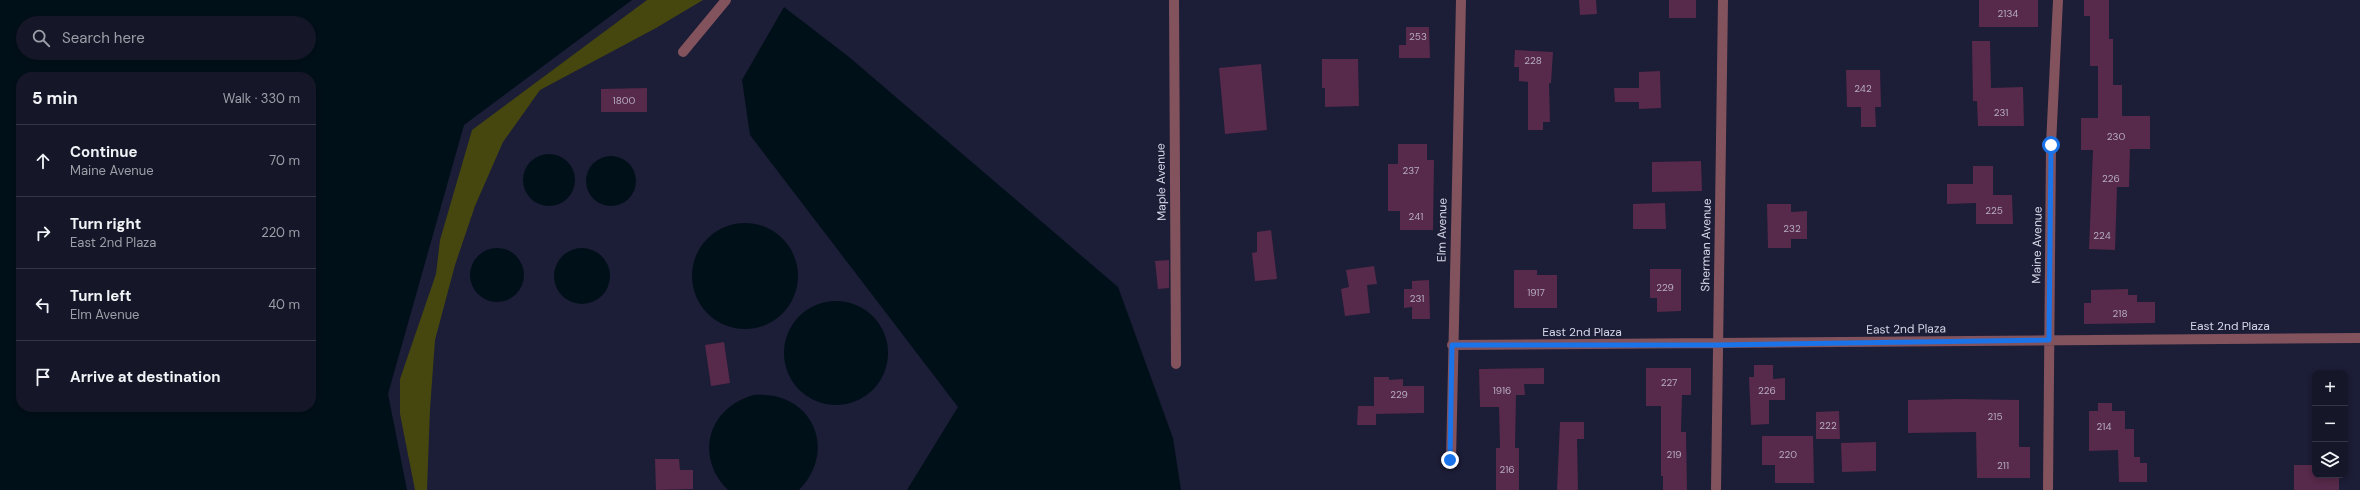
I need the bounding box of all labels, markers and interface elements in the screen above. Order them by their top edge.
house number: 2134 [1998,7,2018,20]
search box [16,16,316,60]
icon: search [30,27,52,49]
text: Search here [62,28,145,48]
house number: 253 [1409,30,1427,43]
house number: 228 [1524,54,1542,67]
house number: 242 [1854,82,1872,95]
text: 5 min [32,87,78,109]
text: Walk · 330 m [223,90,300,107]
house number: 1800 [613,94,636,107]
house number: 231 [1994,106,2008,119]
house number: 230 [2107,130,2125,143]
route start [2042,136,2060,154]
text: Continue [70,142,138,162]
street label: Maple Avenue [1152,143,1170,221]
icon: ahead [32,150,54,172]
text: 70 m [269,152,300,169]
text: Maine Avenue [70,162,154,179]
house number: 237 [1403,164,1419,177]
house number: 226 [2102,172,2120,185]
street label: Elm Avenue [1433,198,1451,262]
street label: Sherman Avenue [1697,198,1715,292]
house number: 225 [1985,204,2003,217]
street label: Maine Avenue [2028,206,2046,284]
house number: 241 [1409,210,1423,223]
text: Turn right [70,214,141,234]
icon: right [32,222,54,244]
house number: 232 [1783,222,1801,235]
text: 220 m [261,224,300,241]
house number: 224 [2093,229,2111,242]
text: East 2nd Plaza [70,234,156,251]
house number: 229 [1656,281,1674,294]
text: Turn left [70,286,131,306]
house number: 1917 [1527,286,1545,299]
house number: 231 [1410,292,1424,305]
icon: left [32,294,54,316]
text: 40 m [268,296,300,313]
text: Elm Avenue [70,306,139,323]
house number: 218 [2113,307,2127,320]
street label: East 2nd Plaza [2190,318,2270,334]
street label: East 2nd Plaza [1866,320,1946,338]
street label: East 2nd Plaza [1542,324,1622,340]
icon: arrive [32,366,54,388]
text: Arrive at destination [70,367,221,387]
map controls [2312,370,2348,478]
button: + [2312,370,2348,406]
house number: 227 [1661,376,1677,389]
house number: 1916 [1493,384,1511,397]
house number: 226 [1758,384,1776,397]
house number: 229 [1390,388,1408,401]
button: − [2312,406,2348,442]
house number: 215 [1988,410,2002,423]
house number: 222 [1819,419,1837,432]
house number: 214 [2097,420,2111,433]
button: layers [2312,442,2348,478]
house number: 219 [1666,448,1682,461]
house number: 220 [1779,448,1797,461]
route end [1441,451,1459,469]
house number: 211 [1997,459,2009,472]
house number: 216 [1499,463,1515,476]

